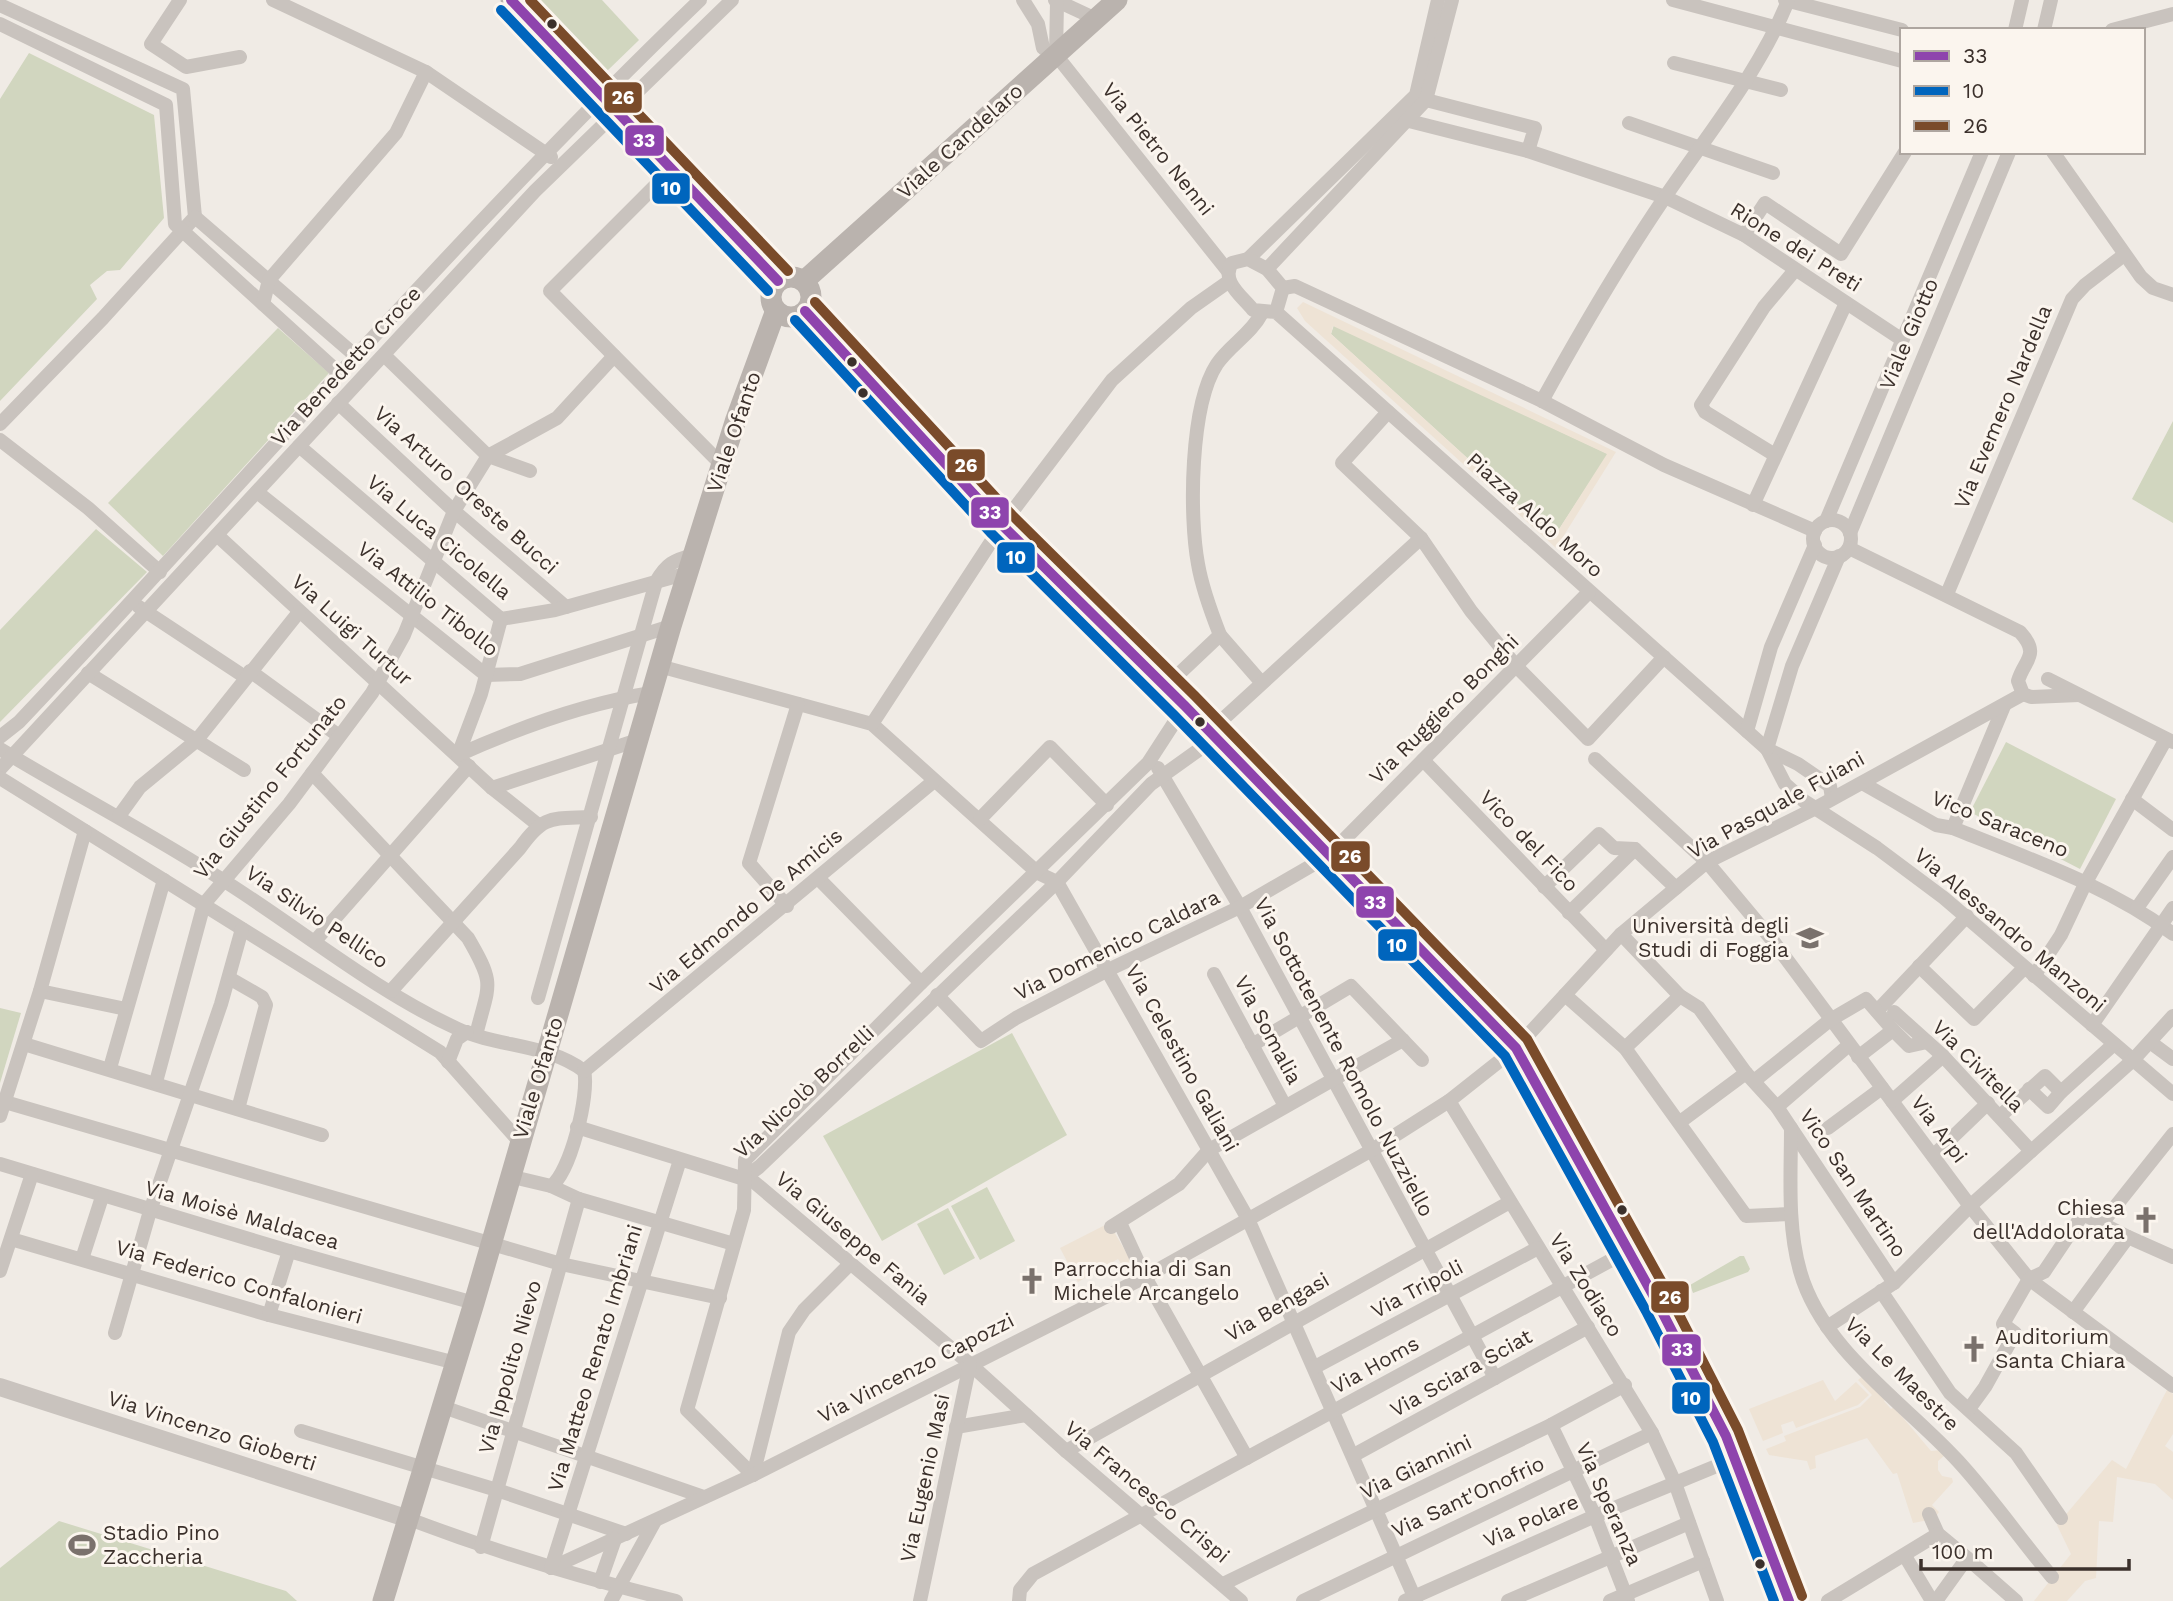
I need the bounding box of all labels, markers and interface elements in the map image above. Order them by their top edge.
unlabelled marker [545,17,559,31]
legend [1900,28,2145,154]
text: 33 [1963,43,1988,68]
street label: Via Pietro Nenni [1097,77,1220,220]
street label: Viale Candelaro [892,78,1028,204]
text: 10 [1963,78,1984,103]
line badge: 26 [603,81,643,114]
text: 26 [611,86,635,109]
text: 26 [1963,113,1988,138]
line badge: 33 [624,124,665,157]
text: 33 [633,129,655,152]
line badge: 10 [651,172,691,205]
text: 10 [661,177,681,200]
street label: Rione dei Preti [1726,196,1866,297]
street label: Viale Giotto [1874,274,1943,393]
street label: Via Benedetto Croce [265,281,426,451]
street label: Via Evemero Nardella [1948,301,2057,513]
unlabelled marker [845,355,859,369]
street label: Viale Ofanto [701,368,766,496]
unlabelled marker [856,386,870,400]
street label: Via Arturo Oreste Bucci [369,400,564,579]
street label: Piazza Aldo Moro [1462,447,1609,582]
line badge: 26 [946,448,986,482]
text: 26 [954,454,978,477]
street label: Via Luca Cicolella [362,469,517,604]
line badge: 33 [970,496,1010,529]
text: 33 [979,501,1001,524]
street label: Via Attilio Tibollo [353,536,504,661]
line badge: 10 [996,541,1036,574]
text: 10 [1006,546,1026,569]
street label: Via Luigi Turtur [287,569,418,691]
street label: Via Ruggiero Bonghi [1364,629,1524,789]
street label: Via Giustino Fortunato [188,690,352,884]
unlabelled marker [1193,715,1207,729]
street label: Via Pasquale Fuiani [1683,746,1868,864]
street label: Vico del Fico [1475,785,1584,897]
street label: Vico Saraceno [1928,785,2072,862]
street label: Via Edmondo De Amicis [644,823,847,999]
line badge: 26 [1330,840,1371,873]
street label: Via Alessandro Manzoni [1909,842,2111,1017]
text: 26 [1338,845,1362,868]
street label: Via Silvio Pellico [241,860,393,974]
street label: Via Domenico Caldara [1010,884,1224,1005]
line badge: 33 [1355,885,1395,919]
text: 33 [1364,891,1386,914]
street label: Via Sottotenente Romolo Nuzziello [1249,893,1440,1221]
place label: Università degli Studi di Foggia [1632,913,1789,962]
school or university icon: Università degli Studi di Foggia [1795,923,1825,953]
line badge: 10 [1377,928,1418,962]
text: 10 [1387,934,1407,957]
street label: Via Celestino Galiani [1120,960,1244,1156]
street label: Via Somalia [1229,971,1308,1089]
street label: Viale Ofanto [507,1014,568,1142]
street label: Via Civitella [1927,1014,2030,1117]
street label: Via Nicolò Borrelli [728,1020,879,1163]
street label: Via Arpi [1906,1090,1973,1167]
street label: Vico San Martino [1795,1104,1912,1262]
street label: Via Giuseppe Fania [771,1166,936,1310]
street label: Via Moisè Maldacea [142,1175,342,1254]
place label: Chiesa dell'Addolorata [1973,1195,2125,1244]
unlabelled marker [1615,1203,1629,1217]
church icon: Chiesa dell'Addolorata [2131,1205,2161,1235]
street label: Via Matteo Renato Imbriani [542,1221,647,1494]
street label: Via Zodiaco [1545,1228,1628,1341]
street label: Via Federico Confalonieri [113,1234,366,1329]
street label: Via Tripoli [1367,1254,1467,1323]
place label: Parrocchia di San Michele Arcangelo [1053,1256,1239,1305]
church icon: Parrocchia di San Michele Arcangelo [1017,1266,1047,1296]
street label: Via Bengasi [1220,1267,1333,1346]
street label: Via Ippolito Nievo [473,1277,546,1457]
line badge: 26 [1650,1280,1690,1314]
text: 26 [1658,1286,1682,1309]
street label: Via Vincenzo Capozzi [814,1307,1018,1428]
street label: Via Le Maestre [1840,1311,1965,1436]
street label: Via Sciara Sciat [1385,1323,1536,1422]
place label: Auditorium Santa Chiara [1995,1324,2126,1373]
street label: Via Homs [1326,1330,1423,1399]
line badge: 33 [1661,1333,1702,1367]
church icon: Auditorium Santa Chiara [1959,1334,1989,1364]
text: 33 [1671,1338,1693,1361]
line badge: 10 [1671,1381,1711,1415]
street label: Via Vincenzo Gioberti [105,1385,320,1476]
text: 10 [1681,1387,1701,1410]
street label: Via Eugenio Masi [894,1391,955,1565]
street label: Via Francesco Crispi [1060,1415,1235,1568]
street label: Via Giannini [1356,1429,1475,1504]
street label: Via Speranza [1571,1438,1648,1570]
street label: Via Sant'Onofrio [1388,1450,1548,1543]
street label: Via Polare [1479,1488,1582,1553]
place label: Stadio Pino Zaccheria [103,1520,220,1569]
scale bar [1921,1528,2129,1572]
sports icon: Stadio Pino Zaccheria [67,1530,97,1560]
text: 100 m [1932,1539,1994,1564]
unlabelled marker [1753,1557,1767,1571]

